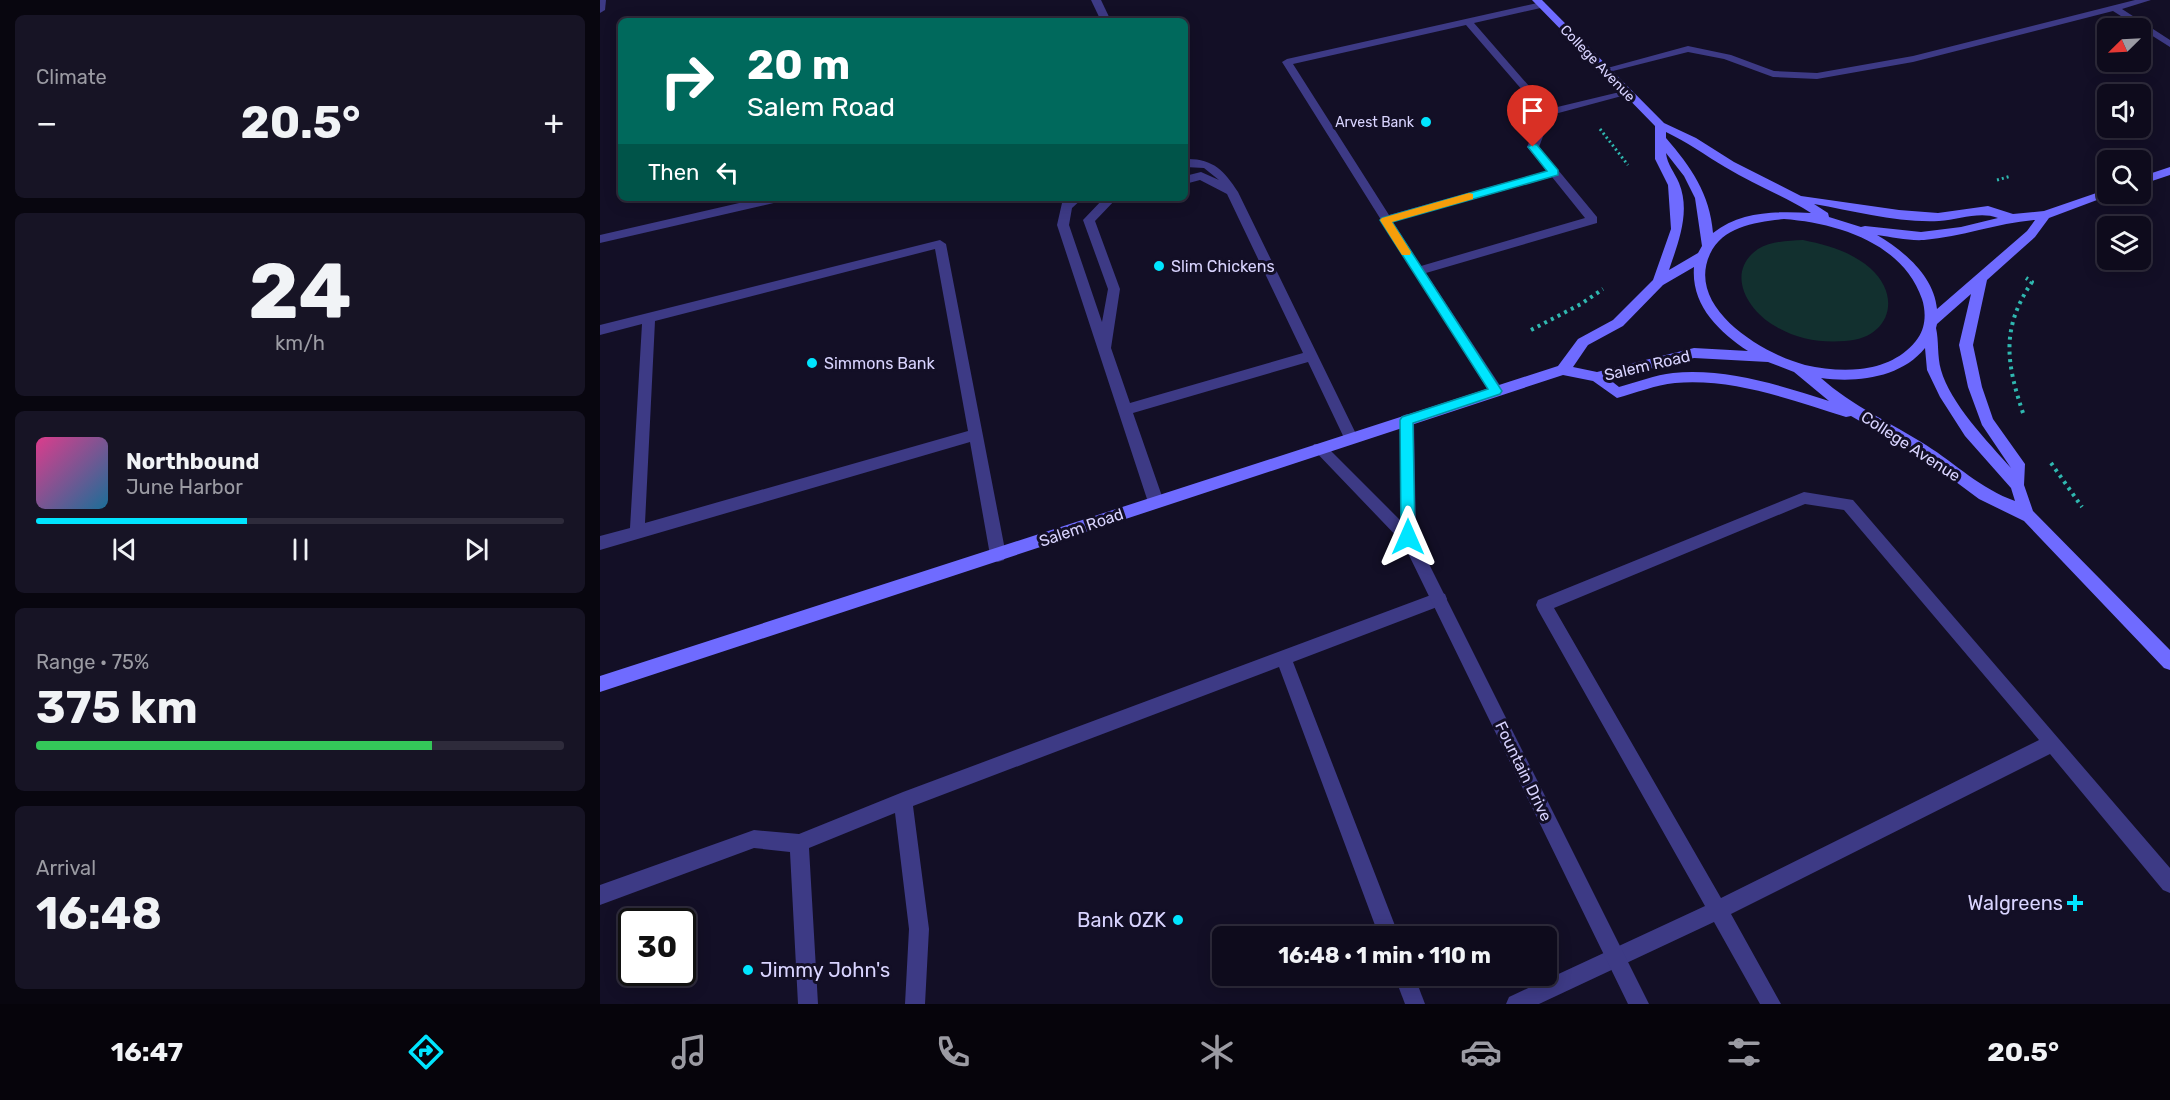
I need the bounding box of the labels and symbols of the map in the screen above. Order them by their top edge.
north arrow [2097,18,2151,72]
street label: College Avenue [1557,21,1639,105]
pin [1507,85,1558,147]
place label: Arvest Bank [1335,114,1415,131]
marker: Arvest Bank [1419,115,1433,129]
place label: Slim Chickens [1171,257,1275,276]
marker: Slim Chickens [1152,259,1166,273]
street label: Salem Road [1602,346,1692,385]
place label: Simmons Bank [824,354,935,373]
marker: Simmons Bank [805,356,819,370]
street label: College Avenue [1857,407,1964,486]
street label: Salem Road [1037,504,1126,551]
position arrow [1376,505,1440,569]
street label: Fountain Drive [1491,718,1556,824]
place label: Walgreens [1967,891,2063,915]
marker: Walgreens [2068,896,2082,910]
speed limit sign: 30 [618,908,696,986]
place label: Bank OZK [1077,908,1166,932]
marker: Bank OZK [1171,913,1185,927]
place label: Jimmy John's [760,958,890,982]
marker: Jimmy John's [741,963,755,977]

